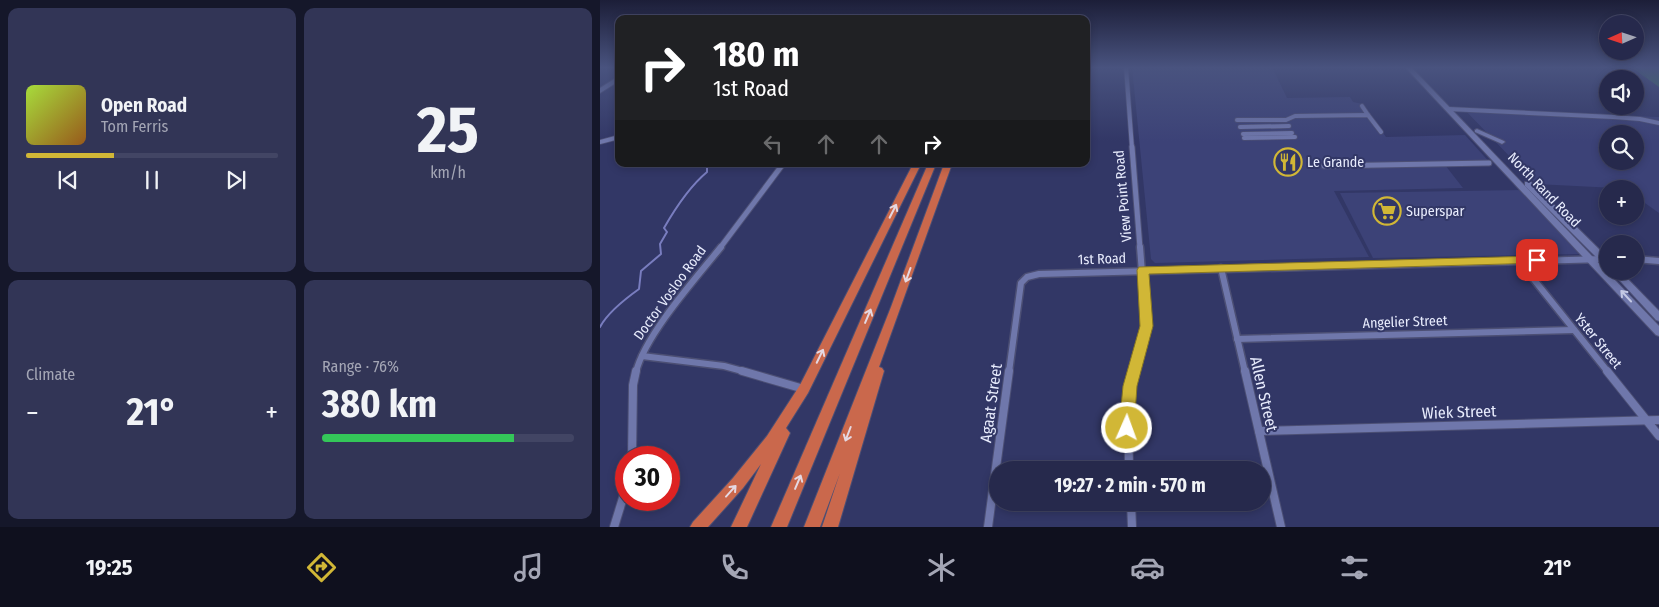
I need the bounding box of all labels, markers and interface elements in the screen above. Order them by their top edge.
north arrow [1599,15,1644,60]
map controls [1599,15,1644,280]
text: 180 m [713,33,799,75]
icon: right [630,35,695,100]
button: sound [1599,70,1644,115]
text: 1st Road [713,75,789,102]
text: 25 [417,91,479,169]
text: Open Road [101,94,187,117]
text: Tom Ferris [101,117,168,136]
button: search [1599,125,1644,170]
icon: left [759,130,787,158]
icon: ahead [812,130,840,158]
icon: ahead [865,130,893,158]
icon: right [918,130,946,158]
restaurant icon: Le Grande [1273,147,1303,177]
street label: View Point Road [1111,149,1135,243]
street label: North Rand Road [1504,149,1584,231]
place label: Le Grande [1307,154,1364,171]
text: km/h [430,163,466,182]
icon: previous [54,166,82,194]
icon: pause [138,166,166,194]
icon: next [222,166,250,194]
button: + [1599,180,1644,225]
supermarket icon: Superspar [1372,196,1402,226]
one-way arrow [888,203,898,218]
place label: Superspar [1406,203,1464,220]
button: − [1599,235,1644,280]
pin [1516,239,1558,281]
street label: Doctor Vosloo Road [630,243,710,343]
icon: arrive [1523,246,1551,274]
street label: 1st Road [1078,250,1126,268]
one-way arrow [903,267,912,283]
one-way arrow [1620,290,1632,303]
one-way arrow [863,309,873,324]
street label: Yster Street [1571,310,1626,372]
street label: Angelier Street [1362,312,1448,332]
one-way arrow [816,349,825,364]
street label: Allen Street [1246,355,1282,434]
text: Range · 76% [322,357,399,376]
street label: Agaat Street [976,362,1006,444]
text: Climate [26,365,75,384]
text: 380 km [322,381,437,427]
text: 21° [127,389,177,435]
text: − [26,396,39,429]
text: + [265,396,278,429]
position arrow [1100,401,1152,453]
street label: Wiek Street [1421,401,1497,423]
one-way arrow [843,426,852,442]
speed limit sign: 30 [615,446,680,511]
text: 19:27 · 2 min · 570 m [1054,474,1206,497]
one-way arrow [794,475,804,490]
one-way arrow [725,484,737,497]
icon: directions [304,550,339,585]
icon: music [511,550,546,585]
icon: phone [717,550,752,585]
icon: climate [924,550,959,585]
icon: car [1130,550,1165,585]
icon: filters [1337,550,1372,585]
text: 19:25 [86,554,133,581]
text: 21° [1544,554,1573,581]

